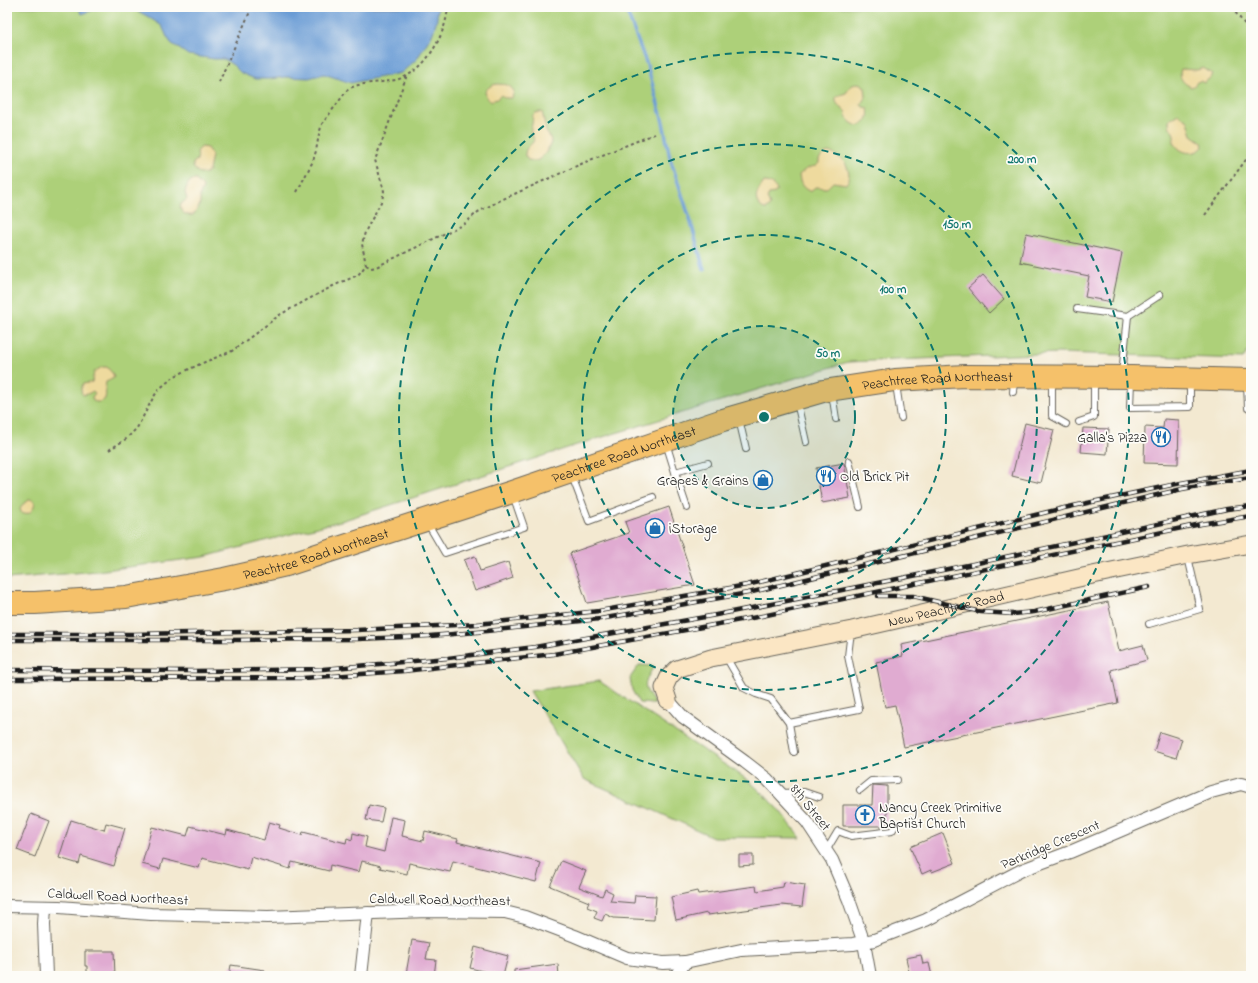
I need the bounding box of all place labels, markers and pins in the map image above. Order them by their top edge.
centre of rings [757,410,771,424]
restaurant icon: Galla's Pizza [1150,426,1172,448]
place label: Galla's Pizza [1077,428,1147,449]
restaurant icon: Old Brick Pit [815,465,837,487]
place label: Old Brick Pit [840,467,910,488]
shop icon: Grapes & Grains [752,469,774,491]
place label: Grapes & Grains [657,471,749,492]
shop icon: iStorage [644,517,666,539]
place label: iStorage [669,519,718,541]
place label: Nancy Creek Primitive Baptist Church [878,798,1002,835]
church icon: Nancy Creek Primitive Baptist Church [854,804,876,826]

